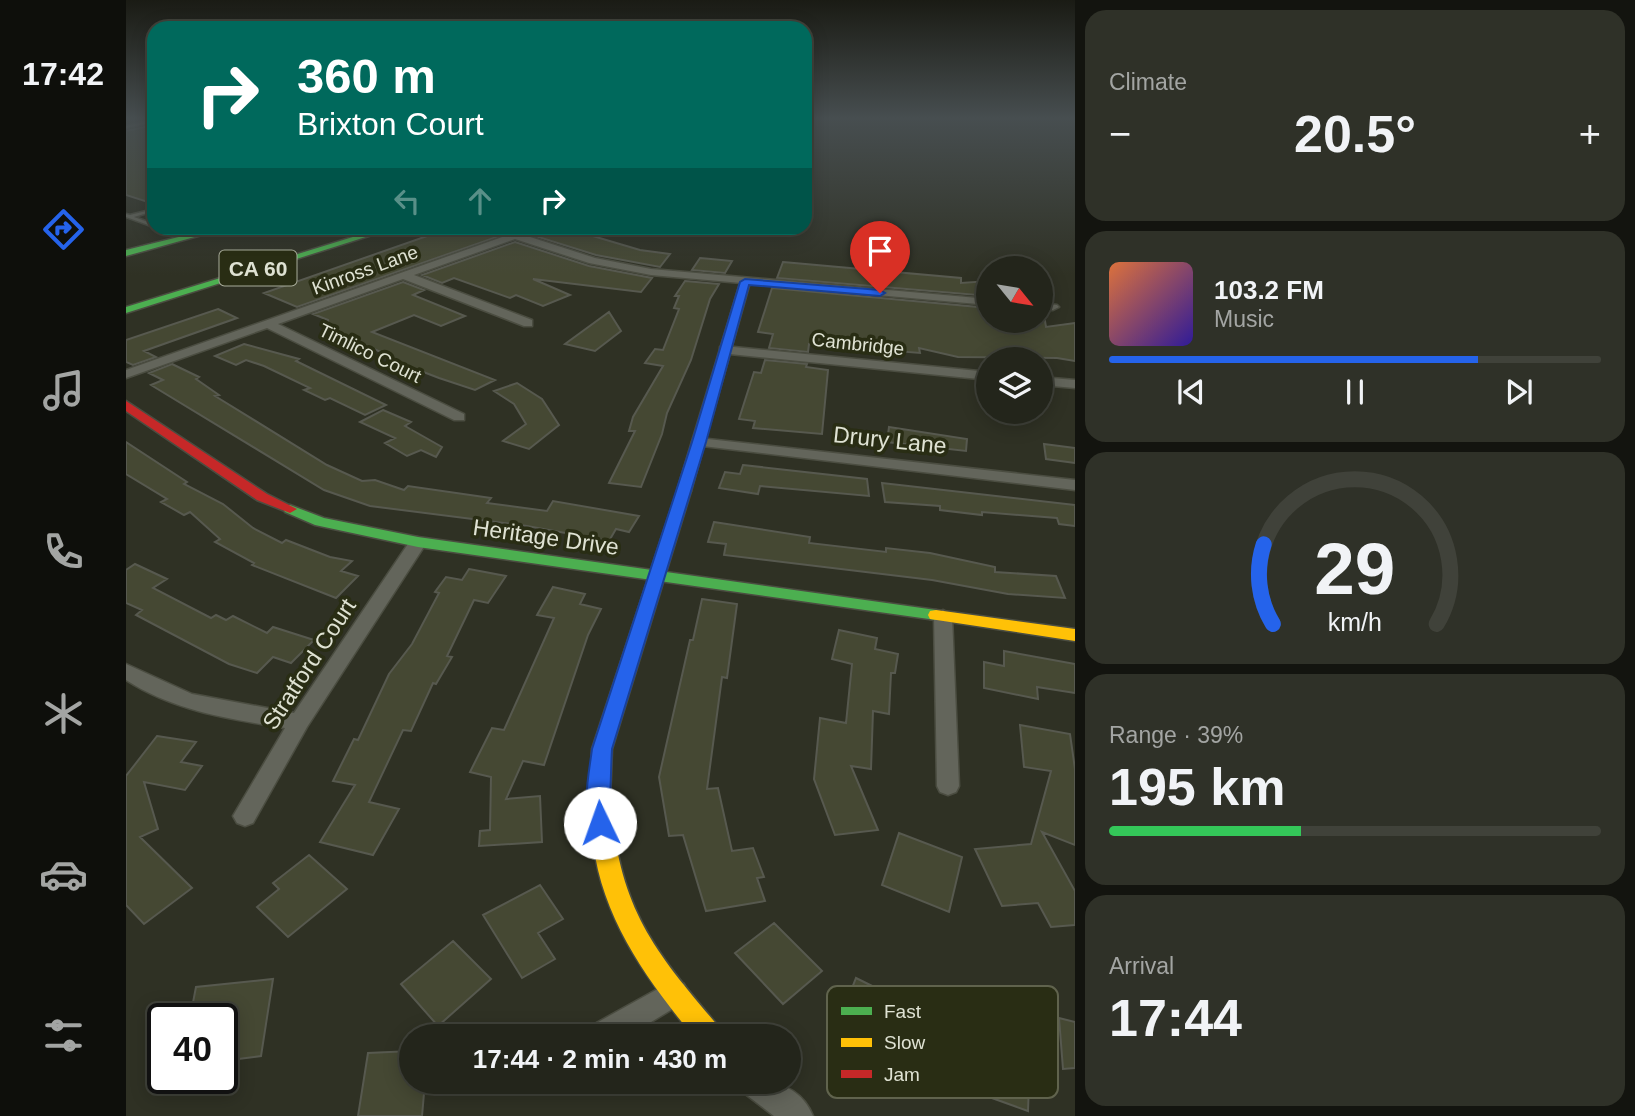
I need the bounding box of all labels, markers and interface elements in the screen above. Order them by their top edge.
icon: right [182,49,273,140]
text: 360 m [297,49,436,103]
text: 17:42 [22,56,104,92]
text: Climate [1109,69,1187,95]
text: 20.5° [1294,105,1416,163]
text: Brixton Court [297,106,484,142]
text: − [1109,113,1131,155]
text: + [1579,113,1601,155]
icon: left [388,182,426,220]
icon: ahead [461,182,499,220]
icon: right [534,182,572,220]
icon: directions [39,205,88,254]
pin [850,221,910,293]
icon: arrive [861,232,899,270]
street label: Kinross Lane [309,241,421,299]
road number: CA 60 [220,250,296,286]
north arrow [976,256,1054,332]
map controls [976,256,1053,424]
text: 103.2 FM [1214,275,1324,305]
text: Music [1214,306,1274,332]
street label: Timlico Court [315,319,425,387]
street label: Cambridge [811,329,905,359]
button: layers [976,347,1053,424]
icon: music [39,366,88,415]
icon: previous [1172,373,1210,411]
icon: pause [1336,373,1374,411]
icon: next [1500,373,1538,411]
street label: Drury Lane [832,421,948,459]
street label: Heritage Drive [471,514,621,560]
icon: phone [39,527,88,576]
text: 29 [1315,528,1395,609]
street label: Stratford Court [257,593,361,734]
text: km/h [1328,608,1382,636]
icon: climate [39,689,88,738]
text: Range · 39% [1109,722,1243,748]
text: 195 km [1109,758,1285,816]
position arrow [563,786,637,860]
icon: car [39,850,88,899]
text: Arrival [1109,953,1174,979]
legend [827,986,1058,1098]
text: 17:44 [1109,989,1242,1047]
text: Fast [884,1001,922,1022]
speed limit sign: 40 [147,1003,238,1094]
icon: filters [39,1011,88,1060]
text: Slow [884,1032,925,1053]
text: 17:44 · 2 min · 430 m [473,1044,727,1074]
text: Jam [884,1064,920,1085]

